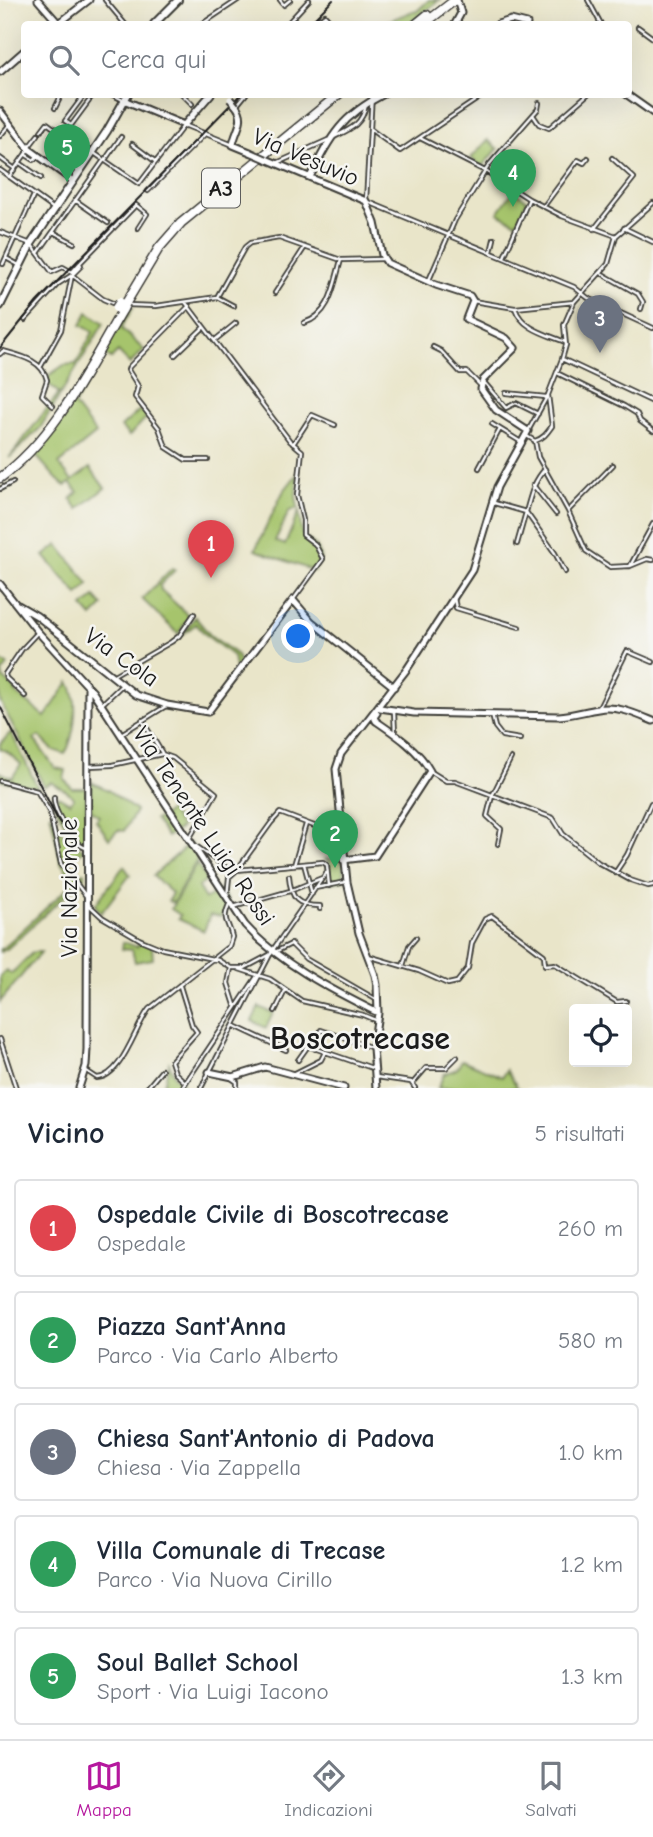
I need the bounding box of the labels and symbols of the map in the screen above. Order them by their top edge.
street label: Via Vesuvio [249,122,363,192]
pin: 5 [44,124,90,182]
pin: 4 [490,149,536,207]
road number: A3 [202,168,240,208]
pin: 3 [577,295,623,353]
pin: 1 [188,520,234,578]
your location [281,619,315,653]
street label: Via Cola [80,621,164,693]
street label: Via Tenente Luigi Rossi [127,721,281,931]
pin: 2 [312,810,358,868]
street label: Via Nazionale [55,819,83,957]
district label: Boscotrecase [270,1020,450,1057]

